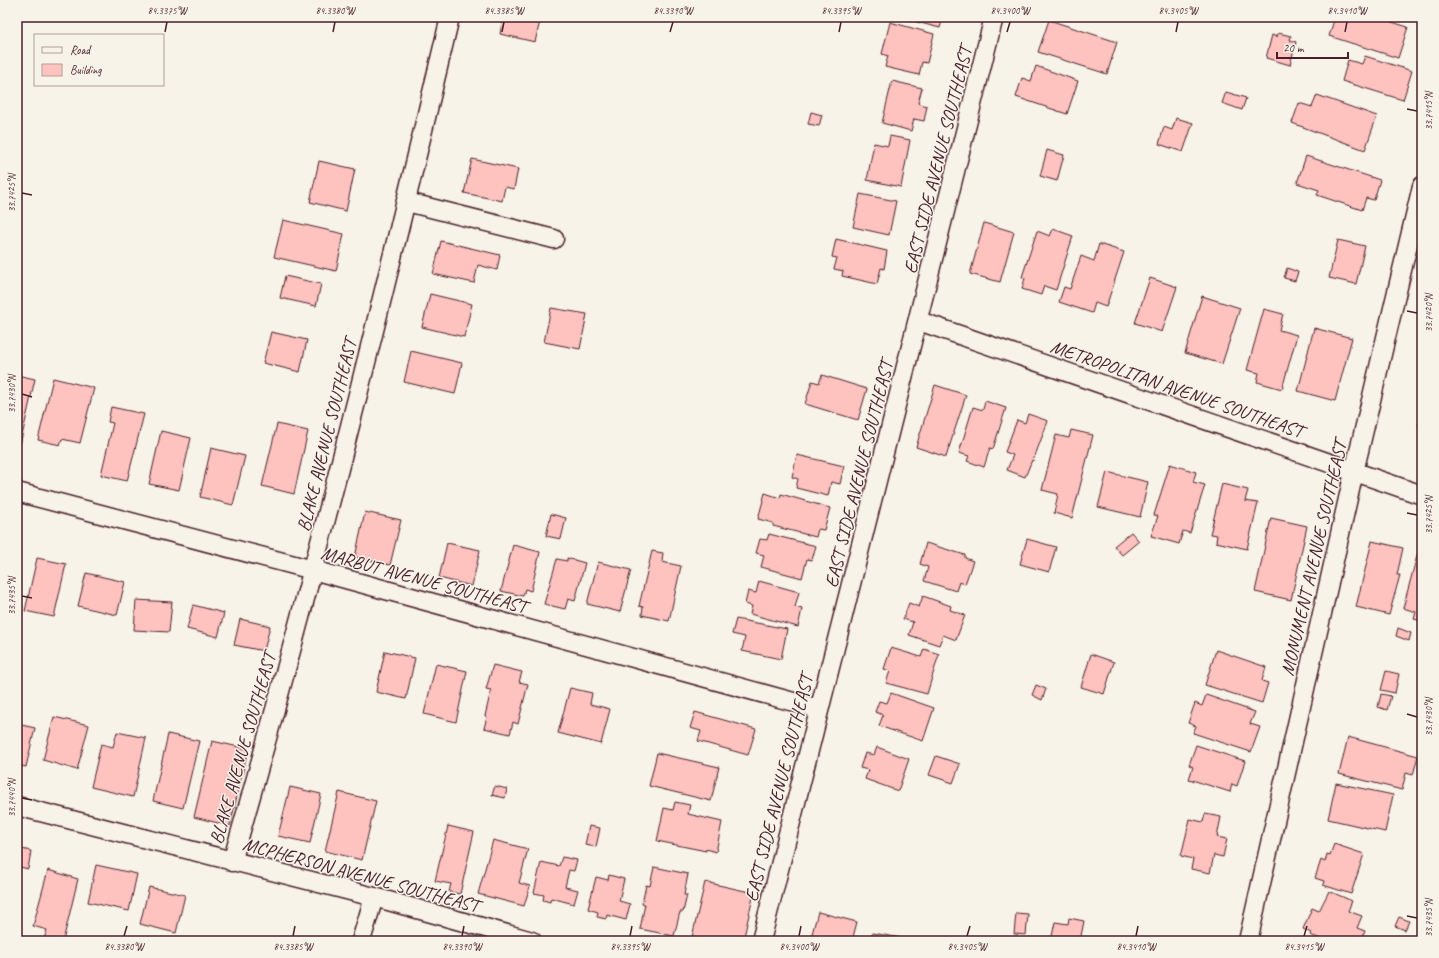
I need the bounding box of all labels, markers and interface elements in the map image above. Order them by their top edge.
text: 84.3375°W [147,4,188,17]
text: 84.3380°W [315,4,356,17]
text: 84.3385°W [484,4,525,17]
text: 84.3390°W [653,4,694,17]
text: 84.3395°W [821,4,862,17]
text: 84.3400°W [990,4,1031,17]
text: 84.3405°W [1158,4,1199,17]
text: 84.3410°W [1327,4,1368,17]
legend [34,34,164,86]
scale bar [1277,34,1348,60]
street label: EAST SIDE AVENUE SOUTHEAST [898,39,979,276]
text: 20 m [1283,40,1305,56]
text: Road [70,42,92,58]
text: Building [70,62,102,78]
text: 33.7415°N [1422,90,1435,130]
text: 33.7425°N [5,172,18,212]
text: 33.7420°N [1422,292,1435,332]
street label: BLAKE AVENUE SOUTHEAST [291,332,364,534]
street label: METROPOLITAN AVENUE SOUTHEAST [1047,334,1311,445]
street label: EAST SIDE AVENUE SOUTHEAST [819,353,900,590]
text: 33.7430°N [5,373,18,413]
street label: MONUMENT AVENUE SOUTHEAST [1275,434,1354,678]
text: 33.7425°N [1422,494,1435,534]
street label: MARBUT AVENUE SOUTHEAST [318,541,534,620]
text: 33.7435°N [5,575,18,615]
street label: BLAKE AVENUE SOUTHEAST [204,646,283,847]
street label: EAST SIDE AVENUE SOUTHEAST [739,667,820,904]
text: 33.7430°N [1422,696,1435,736]
text: 33.7440°N [5,777,18,817]
street label: MCPHERSON AVENUE SOUTHEAST [240,832,486,919]
text: 33.7435°N [1422,897,1435,937]
text: 84.3380°W [104,940,145,953]
text: 84.3385°W [273,940,314,953]
text: 84.3390°W [442,940,483,953]
text: 84.3395°W [610,940,651,953]
text: 84.3400°W [779,940,820,953]
text: 84.3405°W [947,940,988,953]
text: 84.3410°W [1116,940,1157,953]
text: 84.3415°W [1284,940,1325,953]

